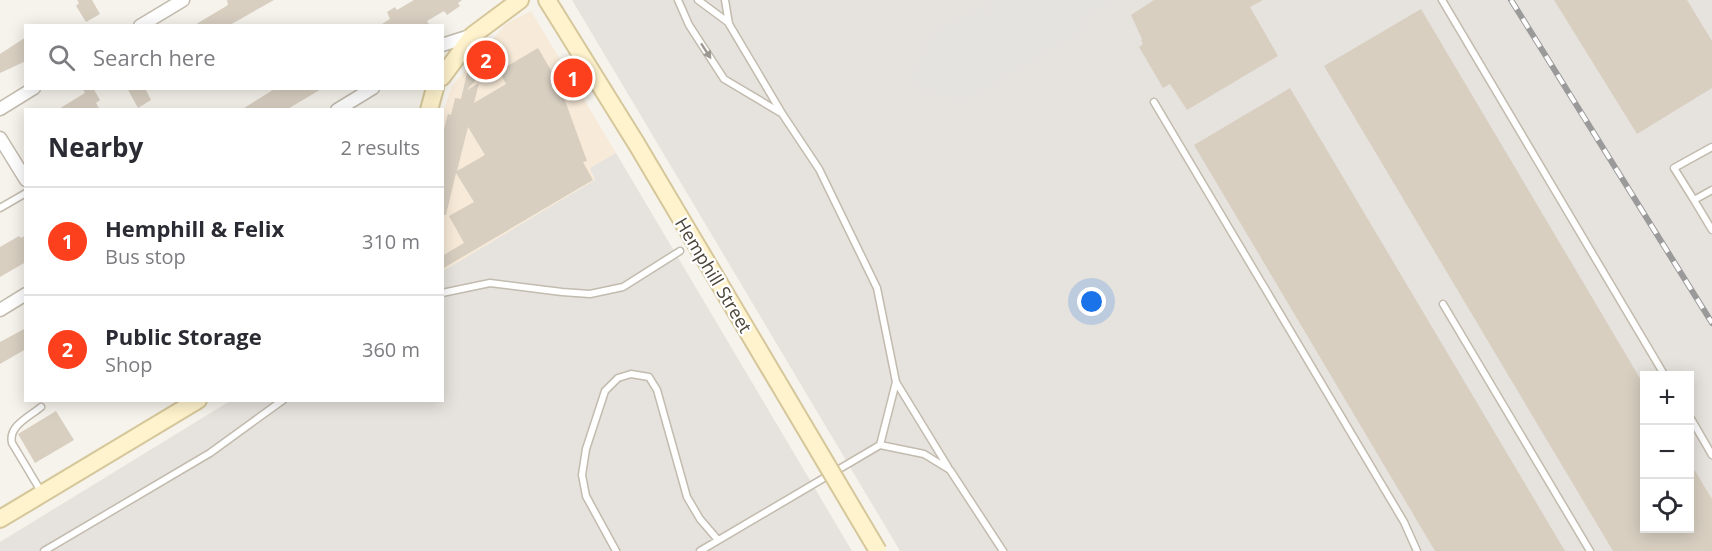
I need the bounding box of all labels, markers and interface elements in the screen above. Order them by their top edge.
search box [24,24,444,90]
pin: 2 [466,38,506,82]
icon: search [45,41,78,74]
text: Search here [93,42,216,72]
one-way arrow [700,43,711,59]
pin: 1 [554,56,592,100]
text: Nearby [48,129,143,165]
text: 2 results [340,134,420,161]
text: Hemphill & Felix [105,213,284,243]
street label: Hemphill Street [670,213,758,337]
text: 1 [62,228,73,255]
text: 310 m [362,228,420,255]
text: Bus stop [105,243,186,270]
your location [1077,287,1106,316]
text: Public Storage [105,321,262,351]
text: 2 [62,336,73,363]
text: 360 m [362,336,420,363]
text: Shop [105,351,153,378]
map controls [1640,371,1694,533]
button: + [1640,371,1694,425]
button: − [1640,425,1694,479]
button: locate [1640,479,1694,533]

